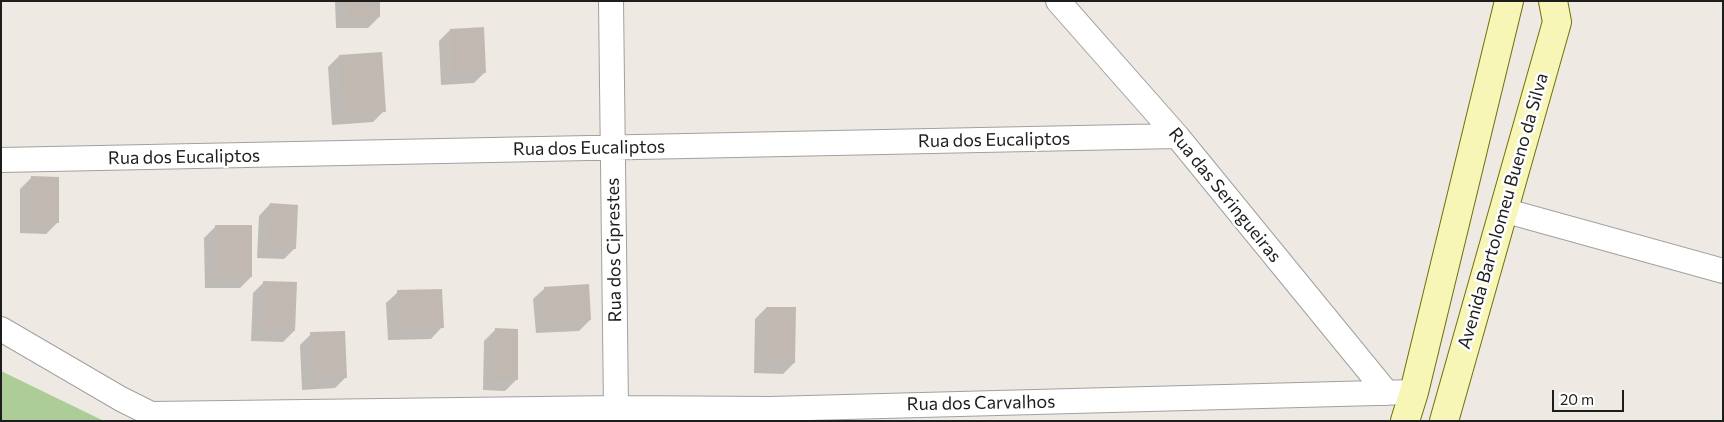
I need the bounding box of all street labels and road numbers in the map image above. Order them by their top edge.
street label: Avenida Bartolomeu Bueno da Silva [1453,71,1553,351]
street label: Rua das Seringueiras [1164,123,1286,267]
street label: Rua dos Eucaliptos [918,128,1070,152]
street label: Rua dos Eucaliptos [513,136,665,160]
street label: Rua dos Eucaliptos [108,145,260,169]
street label: Rua dos Ciprestes [602,178,626,322]
street label: Rua dos Carvalhos [907,391,1055,415]

